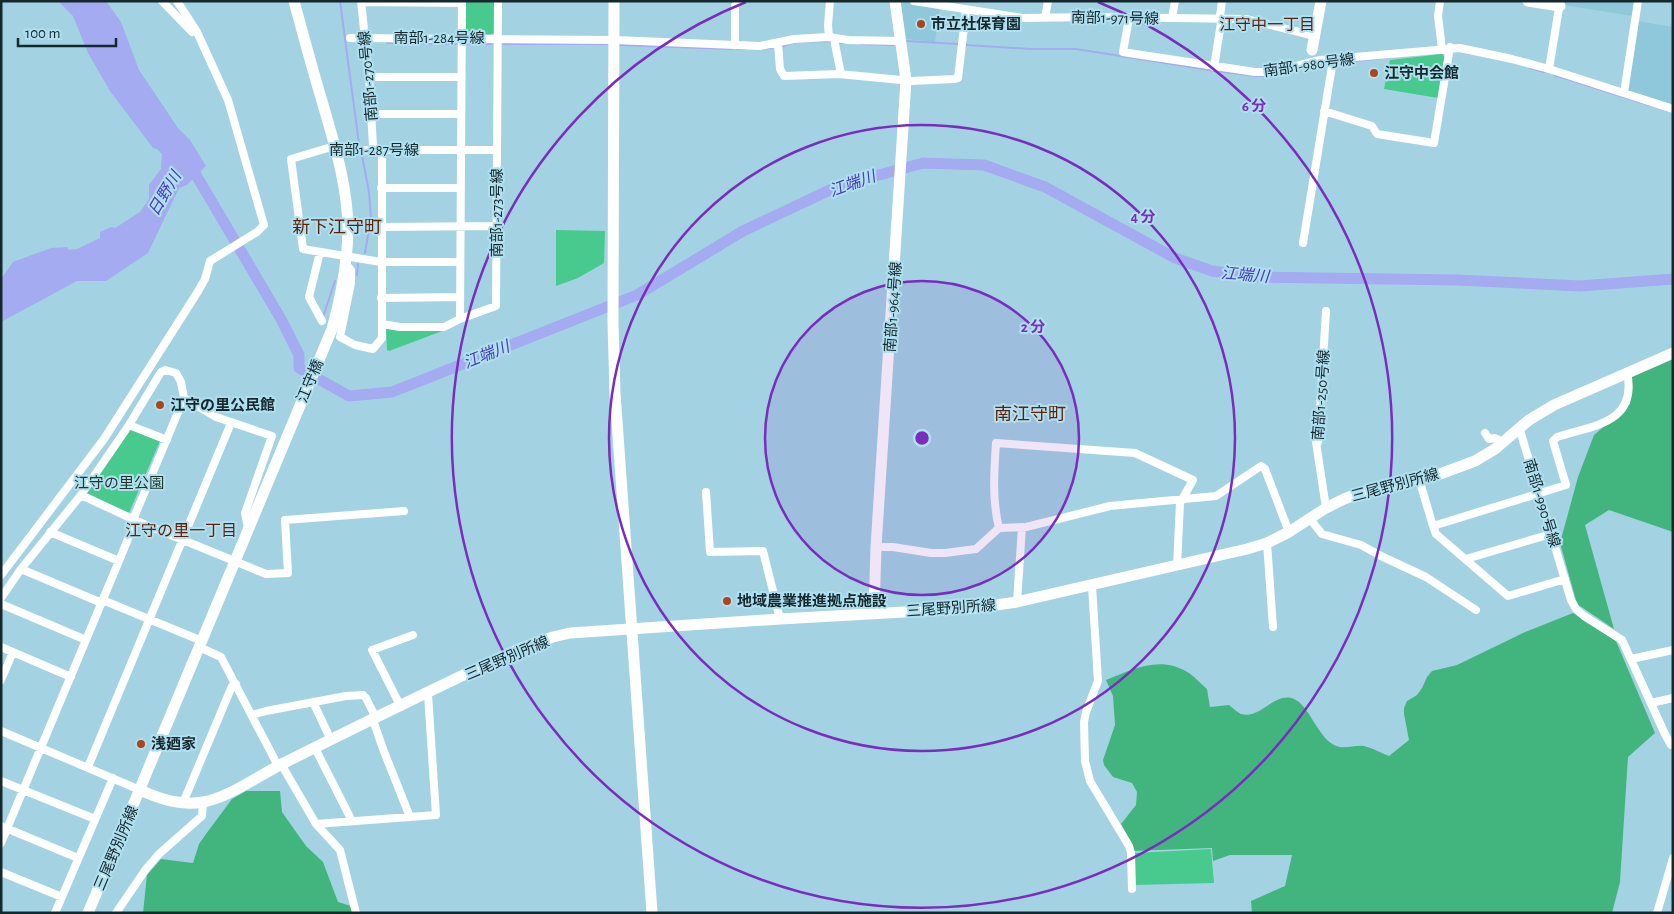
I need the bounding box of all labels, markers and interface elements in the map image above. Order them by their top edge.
street label: 南部1-971号線 [1071,9,1159,27]
scale bar [18,15,115,47]
place label: 市立社保育園 [931,15,1021,32]
district label: 江守中一丁目 [1219,16,1315,33]
marker: 市立社保育園 [915,18,927,30]
text: 100 m [25,26,60,41]
street label: 南部1-270号線 [356,30,380,122]
street label: 南部1-284号線 [394,30,484,46]
street label: 南部1-980号線 [1262,51,1356,79]
place label: 江守中会館 [1384,65,1459,81]
marker: 江守中会館 [1368,67,1380,79]
text: 6 分 [1242,98,1266,114]
street label: 南部1-287号線 [329,142,419,158]
water label: 日野川 [146,167,185,218]
water label: 江端川 [827,167,880,200]
street label: 南部1-273号線 [489,168,505,258]
text: 4 分 [1131,209,1155,225]
district label: 新下江守町 [292,218,382,237]
street label: 南部1-964号線 [882,261,904,353]
water label: 江端川 [1220,264,1272,285]
text: 2 分 [1021,319,1045,335]
water label: 江端川 [461,337,513,371]
street label: 南部1-250号線 [1310,349,1332,441]
street label: 江守橋 [294,357,326,405]
place label: 江守の里公民館 [170,397,275,413]
marker: 江守の里公民館 [154,399,166,411]
district label: 南江守町 [994,405,1066,424]
centre of rings [913,429,931,447]
street label: 南部1-990号線 [1521,457,1563,549]
street label: 三尾野別所線 [1349,466,1441,504]
park label: 江守の里公園 [74,475,164,491]
district label: 江守の里一丁目 [125,522,237,539]
place label: 地域農業推進拠点施設 [737,592,887,609]
marker: 地域農業推進拠点施設 [721,595,733,607]
street label: 三尾野別所線 [906,597,996,619]
street label: 三尾野別所線 [462,633,552,683]
place label: 浅廼家 [151,735,196,752]
marker: 浅廼家 [135,738,147,750]
street label: 三尾野別所線 [91,803,141,893]

